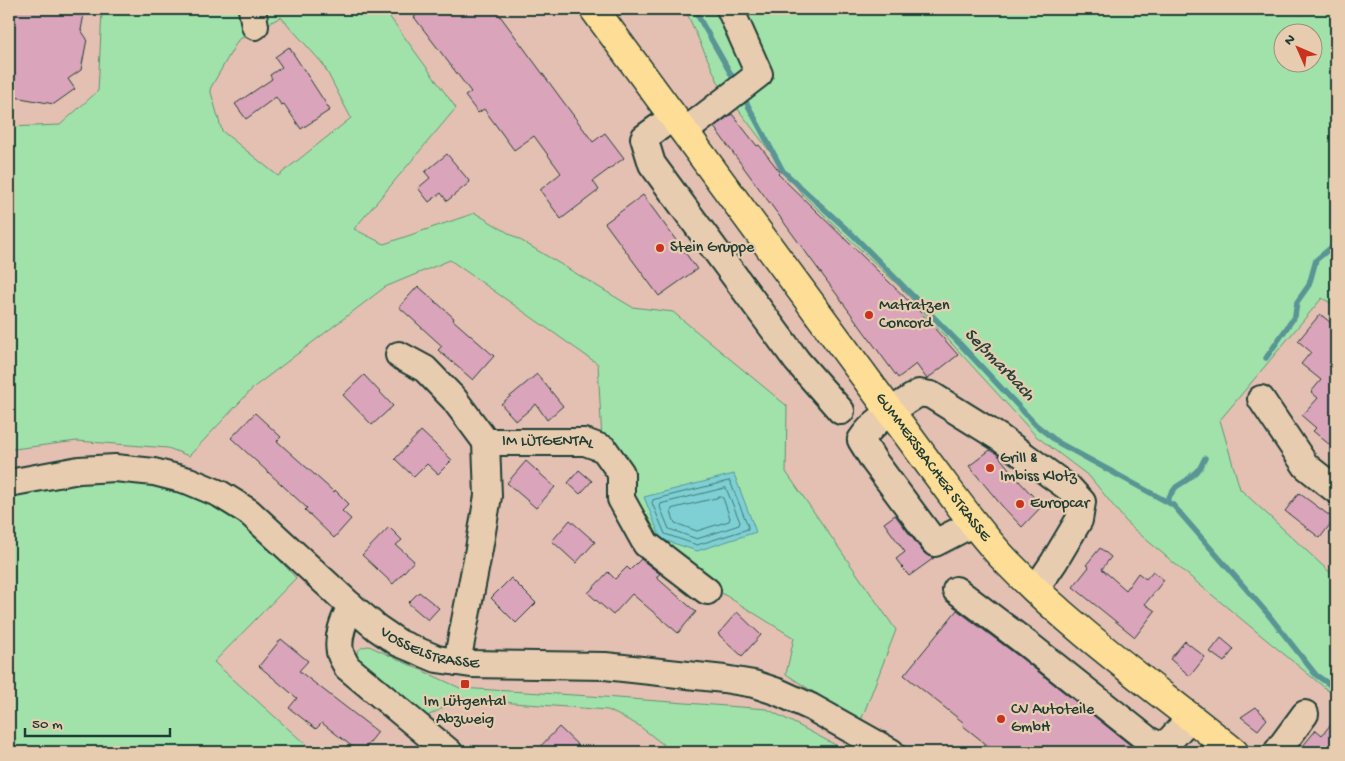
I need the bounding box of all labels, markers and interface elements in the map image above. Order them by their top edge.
north arrow [1272,22,1322,72]
text: N [1281,31,1300,50]
place label: Stein Gruppe [670,239,755,258]
marker: Stein Gruppe [654,242,666,254]
place label: Matratzen Concord [879,297,950,334]
marker: Matratzen Concord [863,309,875,321]
water label: Seßmarbach [959,324,1039,406]
street label: GUMMERSBACHER STRASSE [871,389,995,547]
street label: IM LÜTGENTAL [502,433,598,454]
place label: Grill & Imbiss Klotz [1000,450,1078,487]
marker: Grill & Imbiss Klotz [984,462,996,474]
place label: Europcar [1030,495,1091,514]
marker: Europcar [1014,498,1026,510]
street label: VOSSELSTRASSE [375,623,481,674]
marker: Im Lütgental Abzweig [459,678,471,690]
place label: Im Lütgental Abzweig [424,693,506,730]
place label: CV Autoteile GmbH [1011,701,1095,738]
scale bar [25,706,170,738]
marker: CV Autoteile GmbH [995,713,1007,725]
text: 50 m [32,716,63,734]

